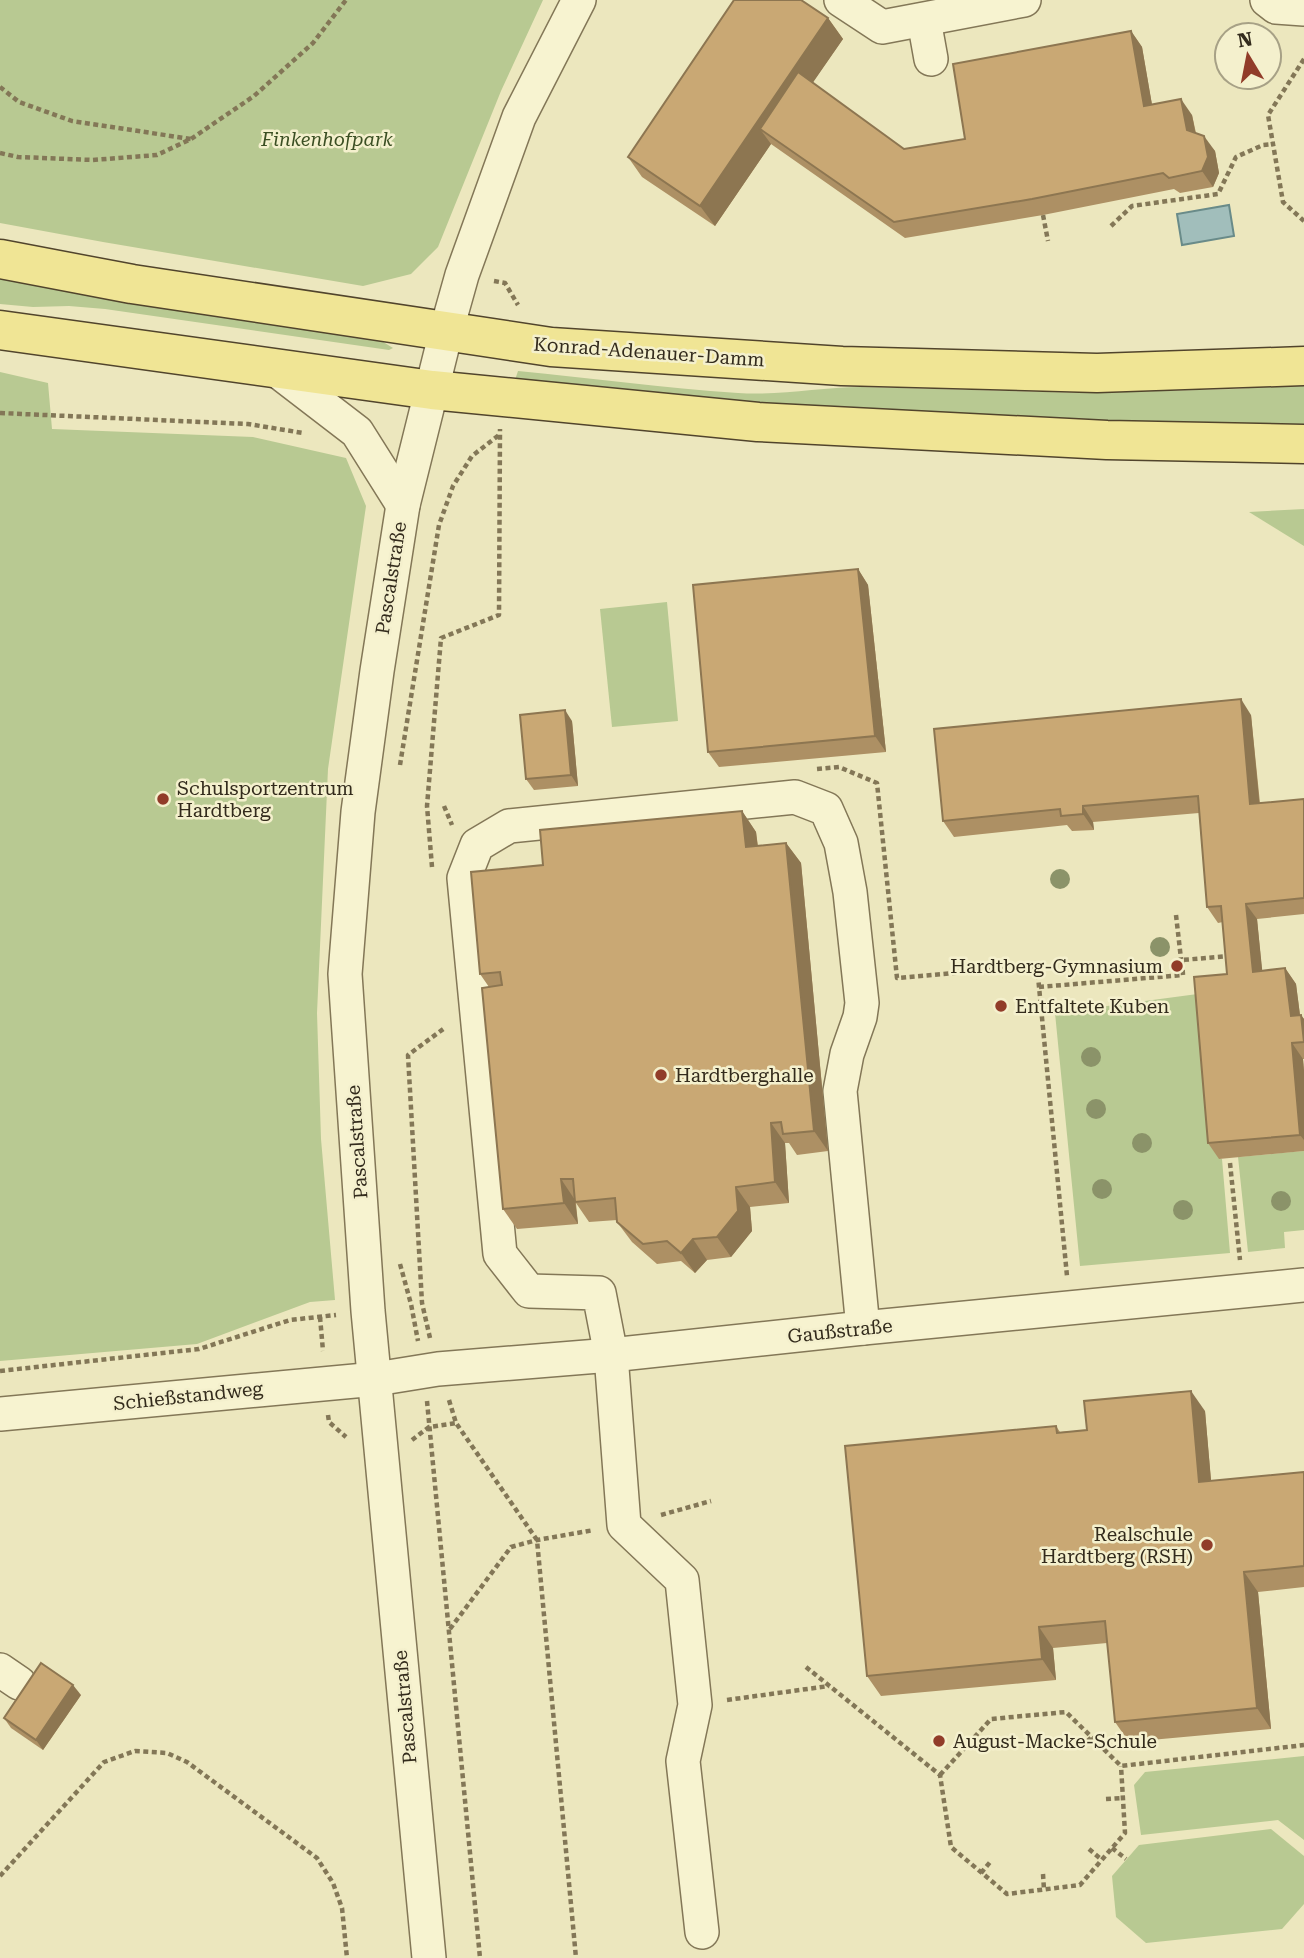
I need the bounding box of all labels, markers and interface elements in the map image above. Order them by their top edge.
north arrow [1213,21,1283,91]
text: N [1236,27,1255,52]
park label: Finkenhofpark [260,128,393,151]
street label: Konrad-Adenauer-Damm [533,332,765,372]
street label: Pascalstraße [371,520,411,636]
place label: Schulsportzentrum Hardtberg [177,777,354,822]
marker: Schulsportzentrum Hardtberg [155,791,171,807]
place label: Hardtberg-Gymnasium [950,955,1163,978]
marker: Hardtberg-Gymnasium [1169,958,1185,974]
place label: Entfaltete Kuben [1015,995,1169,1018]
marker: Entfaltete Kuben [993,998,1009,1014]
place label: Hardtberghalle [675,1064,814,1087]
marker: Hardtberghalle [653,1067,669,1083]
street label: Pascalstraße [342,1084,372,1200]
street label: Gaußstraße [786,1314,894,1348]
street label: Schießstandweg [112,1377,264,1415]
place label: Realschule Hardtberg (RSH) [1041,1523,1193,1568]
marker: Realschule Hardtberg (RSH) [1199,1537,1215,1553]
street label: Pascalstraße [389,1649,421,1765]
place label: August-Macke-Schule [953,1730,1157,1753]
marker: August-Macke-Schule [931,1733,947,1749]

